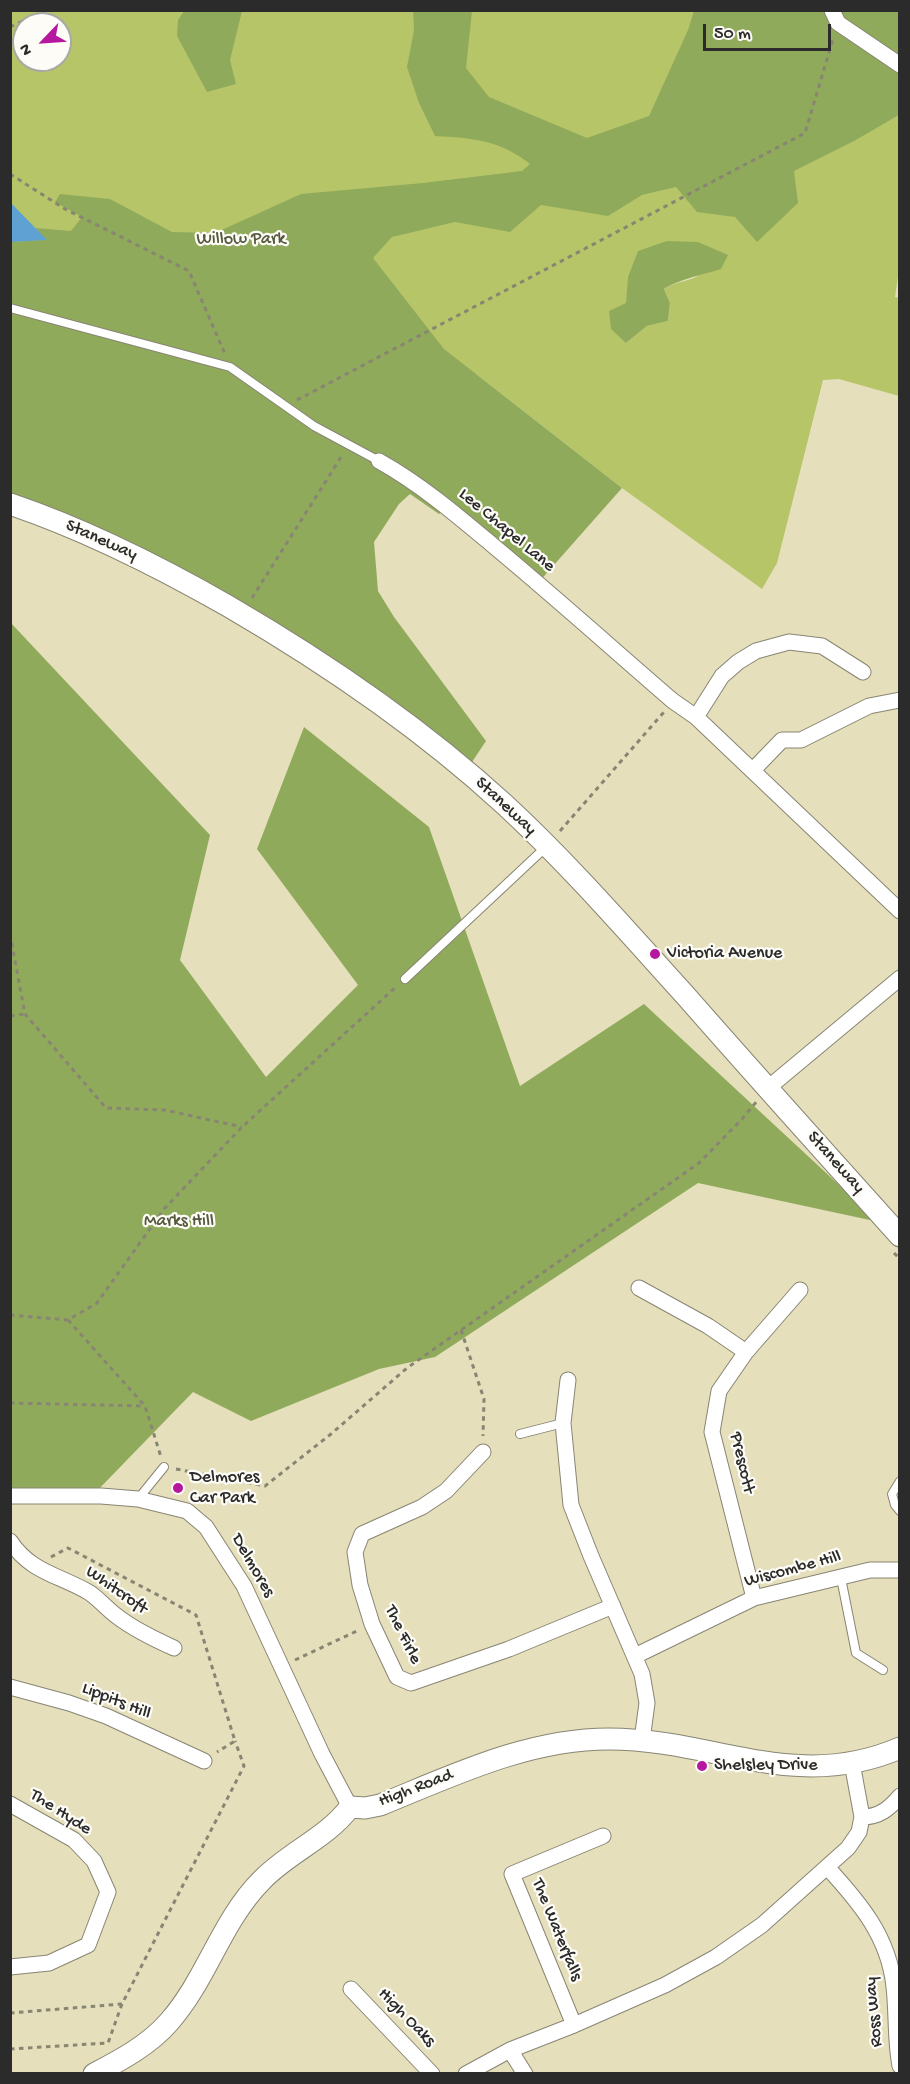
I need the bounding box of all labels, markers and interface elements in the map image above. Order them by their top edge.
north arrow [12,12,72,72]
scale bar [706,12,834,50]
text: 50 m [714,24,751,45]
text: N [16,40,38,58]
park label: Willow Park [196,229,286,251]
street label: Lee Chapel Lane [453,484,559,578]
street label: Staneway [62,516,140,566]
street label: Staneway [470,773,540,841]
place label: Victoria Avenue [667,943,782,965]
marker: Victoria Avenue [648,947,662,961]
street label: Staneway [801,1127,869,1199]
park label: Marks Hill [144,1211,214,1233]
street label: Prescott [723,1430,759,1496]
place label: Delmores Car Park [190,1467,259,1510]
marker: Delmores Car Park [171,1481,185,1495]
street label: Delmores [225,1531,279,1601]
street label: Wiscombe Hill [742,1547,844,1593]
street label: Whitcroft [81,1562,151,1620]
street label: The Firle [379,1602,425,1668]
street label: Lippits Hill [78,1678,154,1726]
place label: Shelsley Drive [714,1755,818,1777]
marker: Shelsley Drive [695,1759,709,1773]
street label: High Road [376,1765,456,1813]
street label: The Hyde [25,1785,95,1841]
street label: The Waterfalls [526,1876,586,1984]
street label: Ross Way [861,1976,889,2048]
street label: High Oaks [373,1984,439,2052]

